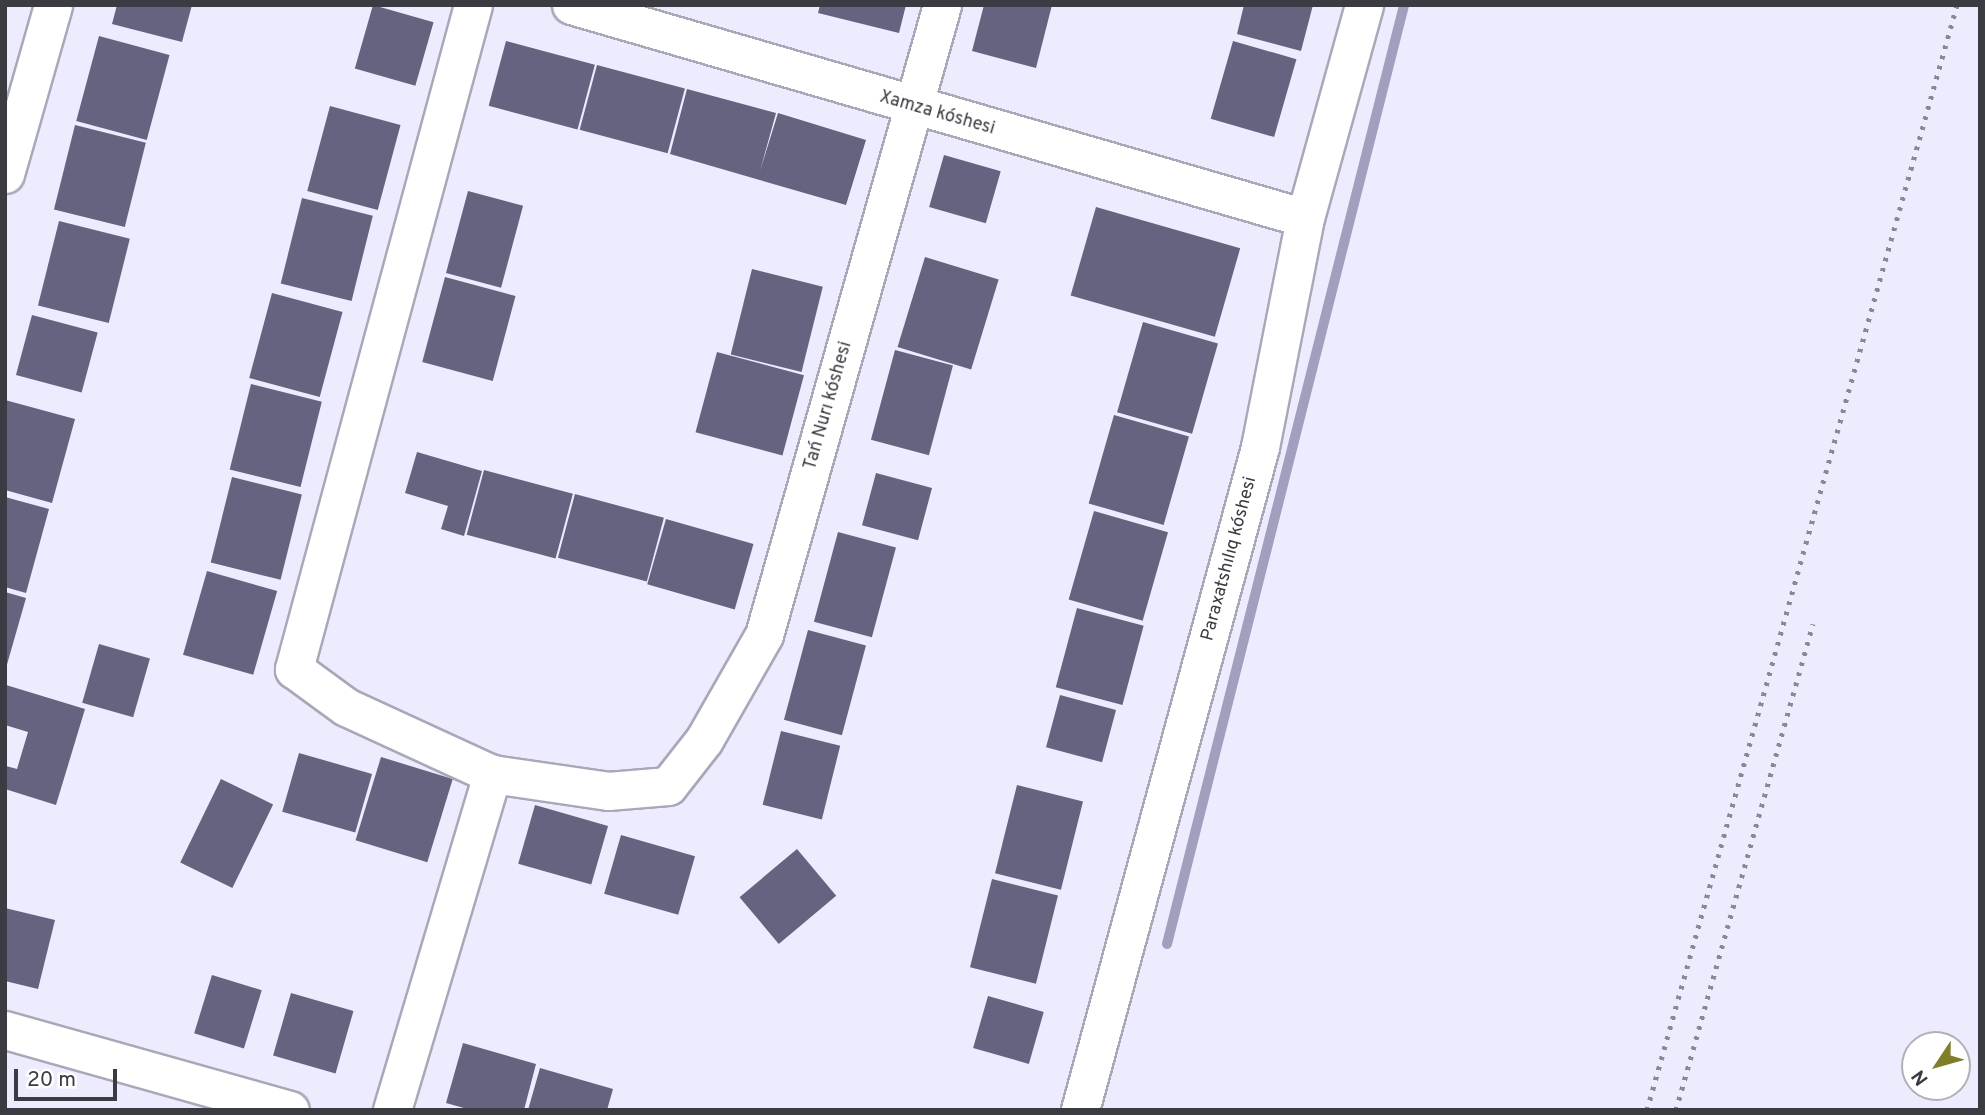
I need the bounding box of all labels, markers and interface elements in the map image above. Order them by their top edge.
street label: Xamza kóshesi [877,87,997,141]
street label: Tań Nurı kóshesi [800,339,858,473]
street label: Paraxatshılıq kóshesi [1198,475,1262,643]
north arrow [1901,1031,1971,1101]
scale bar [18,1056,121,1100]
text: N [1907,1065,1934,1090]
text: 20 m [27,1067,76,1094]

